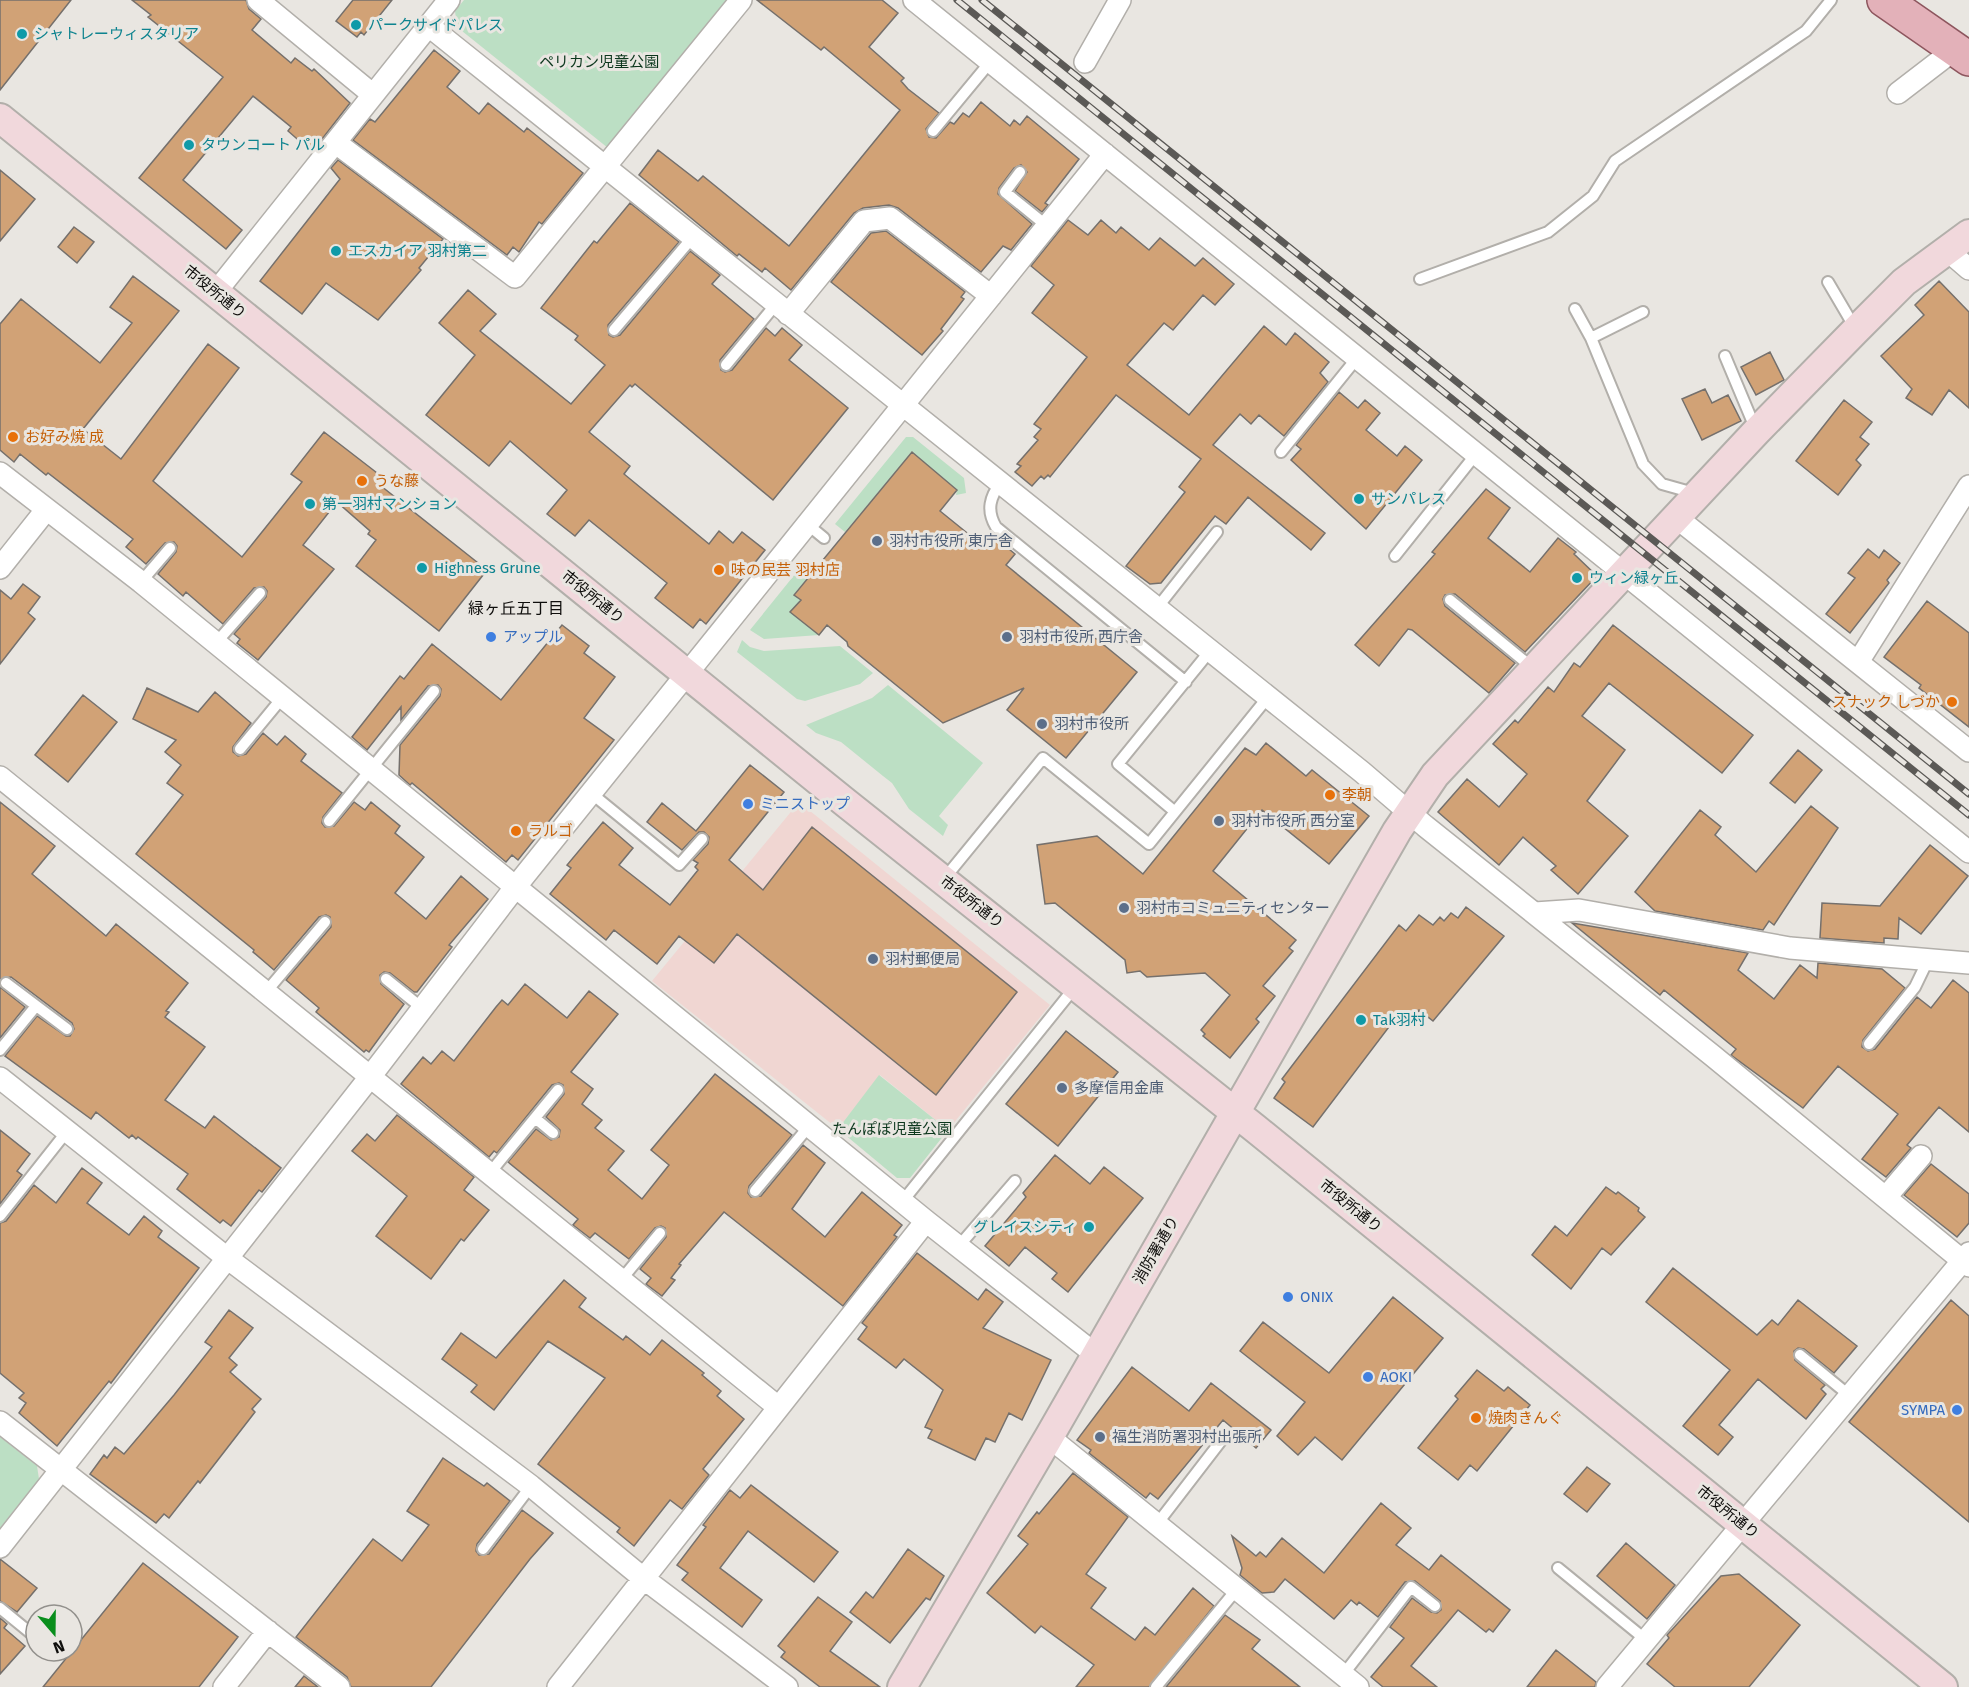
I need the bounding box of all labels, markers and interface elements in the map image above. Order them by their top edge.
place label: パークサイドパレス [368,16,503,34]
marker: パークサイドパレス [349,18,363,32]
place label: シャトレーウィスタリア [34,25,199,43]
marker: シャトレーウィスタリア [15,27,29,41]
park label: ペリカン児童公園 [539,53,659,71]
place label: タウンコート パル [201,136,325,154]
marker: タウンコート パル [182,138,196,152]
place label: エスカイア 羽村第二 [348,242,487,260]
marker: エスカイア 羽村第二 [329,244,343,258]
street label: 市役所通り [180,261,250,323]
place label: お好み焼 成 [25,428,104,446]
marker: お好み焼 成 [6,430,20,444]
place label: うな藤 [374,472,419,490]
marker: うな藤 [355,474,369,488]
place label: サンパレス [1371,490,1446,508]
marker: サンパレス [1352,492,1366,506]
place label: 第一羽村マンション [322,495,457,513]
marker: 第一羽村マンション [303,497,317,511]
place label: 羽村市役所 東庁舎 [889,532,1013,550]
marker: 羽村市役所 東庁舎 [870,534,884,548]
place label: Highness Grune [434,559,541,577]
marker: Highness Grune [415,561,429,575]
place label: 味の民芸 羽村店 [731,561,840,579]
marker: 味の民芸 羽村店 [712,563,726,577]
street label: 市役所通り [558,566,628,628]
place label: ウィン緑ヶ丘 [1589,569,1679,587]
marker: ウィン緑ヶ丘 [1570,571,1584,585]
district label: 緑ヶ丘五丁目 [468,599,564,618]
place label: アップル [503,628,563,646]
place label: 羽村市役所 西庁舎 [1019,628,1143,646]
marker: アップル [484,630,498,644]
marker: 羽村市役所 西庁舎 [1000,630,1014,644]
place label: スナック しづか [1832,693,1940,711]
marker: スナック しづか [1945,695,1959,709]
place label: 羽村市役所 [1054,715,1129,733]
marker: 羽村市役所 [1035,717,1049,731]
place label: 李朝 [1342,786,1372,804]
marker: 李朝 [1323,788,1337,802]
place label: ミニストップ [760,795,850,813]
marker: ミニストップ [741,797,755,811]
place label: 羽村市役所 西分室 [1231,812,1355,830]
marker: 羽村市役所 西分室 [1212,814,1226,828]
place label: ラルゴ [528,822,573,840]
marker: ラルゴ [509,824,523,838]
street label: 市役所通り [937,872,1007,932]
place label: 羽村市コミュニティセンター [1136,899,1330,917]
marker: 羽村市コミュニティセンター [1117,901,1131,915]
place label: 羽村郵便局 [885,950,960,968]
marker: 羽村郵便局 [866,952,880,966]
place label: Tak羽村 [1373,1011,1426,1029]
marker: Tak羽村 [1354,1013,1368,1027]
place label: 多摩信用金庫 [1074,1079,1164,1097]
marker: 多摩信用金庫 [1055,1081,1069,1095]
park label: たんぽぽ児童公園 [832,1120,952,1138]
street label: 市役所通り [1316,1175,1386,1237]
street label: 消防署通り [1129,1213,1183,1287]
place label: グレイスシティ [973,1218,1077,1236]
marker: グレイスシティ [1082,1220,1096,1234]
place label: ONIX [1300,1288,1334,1306]
marker: ONIX [1281,1290,1295,1304]
place label: AOKI [1380,1368,1412,1386]
marker: AOKI [1361,1370,1375,1384]
place label: SYMPA [1901,1401,1945,1419]
marker: SYMPA [1950,1403,1964,1417]
place label: 焼肉きんぐ [1488,1409,1563,1427]
marker: 焼肉きんぐ [1469,1411,1483,1425]
place label: 福生消防署羽村出張所 [1112,1428,1262,1446]
marker: 福生消防署羽村出張所 [1093,1430,1107,1444]
street label: 市役所通り [1693,1481,1763,1543]
north arrow [24,1603,84,1663]
text: N [51,1636,67,1657]

